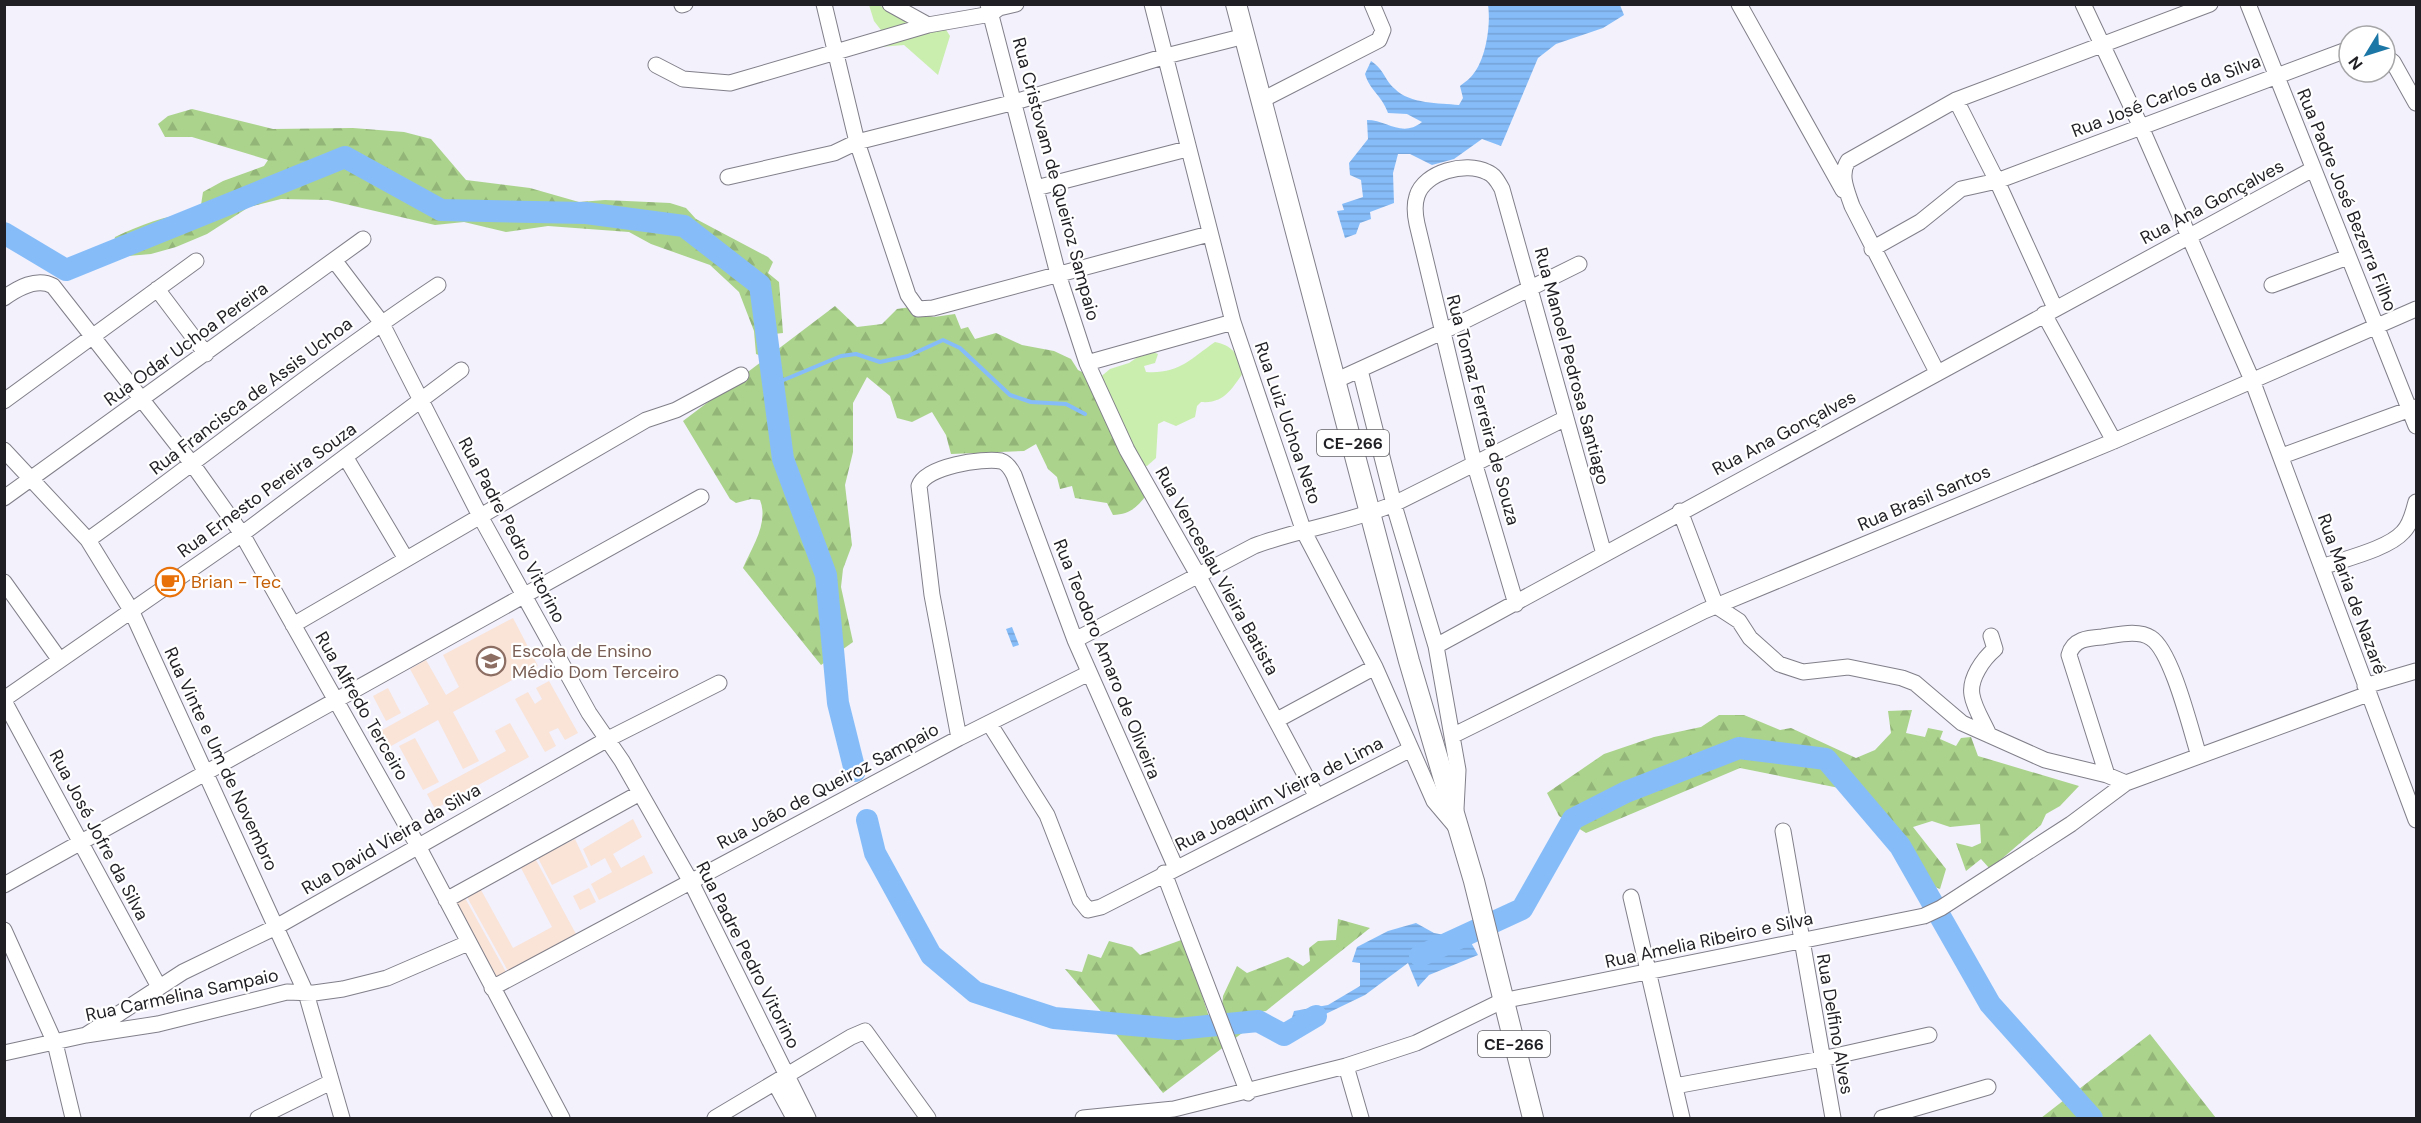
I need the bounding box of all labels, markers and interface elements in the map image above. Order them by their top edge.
north arrow [2337,24,2397,84]
street label: Rua Cristovam de Queiroz Sampaio [1007,35,1105,323]
street label: Rua José Carlos da Silva [2068,49,2264,143]
text: N [2344,52,2367,74]
street label: Rua Padre José Bezerra Filho [2291,85,2403,315]
street label: Rua Ana Gonçalves [2136,154,2288,250]
street label: Rua Manoel Pedrosa Santiago [1529,245,1615,487]
street label: Rua Odar Uchoa Pereira [99,276,273,412]
street label: Rua Tomaz Ferreira de Souza [1441,292,1525,528]
street label: Rua Francisca de Assis Uchoa [145,312,357,480]
street label: Rua Luiz Uchoa Neto [1249,339,1327,507]
street label: Rua Ana Gonçalves [1708,385,1860,481]
street label: Rua Ernesto Pereira Souza [173,417,361,563]
road number: CE-266 [1317,430,1389,456]
street label: Rua Padre Pedro Vitorino [453,433,571,627]
street label: Rua Brasil Santos [1854,459,1994,537]
street label: Rua Venceslau Vieira Batista [1150,462,1284,680]
street label: Rua Maria de Nazaré [2312,510,2392,678]
street label: Rua Teodoro Amaro de Oliveira [1048,535,1166,783]
cafe icon: Brian - Tec [154,566,186,598]
place label: Brian - Tec [191,570,281,594]
street label: Rua Alfredo Terceiro [310,627,414,785]
place label: Escola de Ensino Médio Dom Terceiro [512,639,679,684]
street label: Rua Vinte e Um de Novembro [159,643,283,875]
school or university icon: Escola de Ensino Médio Dom Terceiro [475,645,507,677]
street label: Rua João de Queiroz Sampaio [713,717,943,855]
street label: Rua Joaquim Vieira de Lima [1171,731,1387,857]
street label: Rua José Jofre da Silva [44,746,154,924]
street label: Rua David Vieira da Silva [297,778,485,900]
street label: Rua Padre Pedro Vitorino [690,857,806,1053]
street label: Rua Amelia Ribeiro e Silva [1603,906,1815,974]
street label: Rua Delfino Alves [1811,952,1859,1096]
street label: Rua Carmelina Sampaio [83,963,281,1027]
road number: CE-266 [1478,1031,1550,1057]

